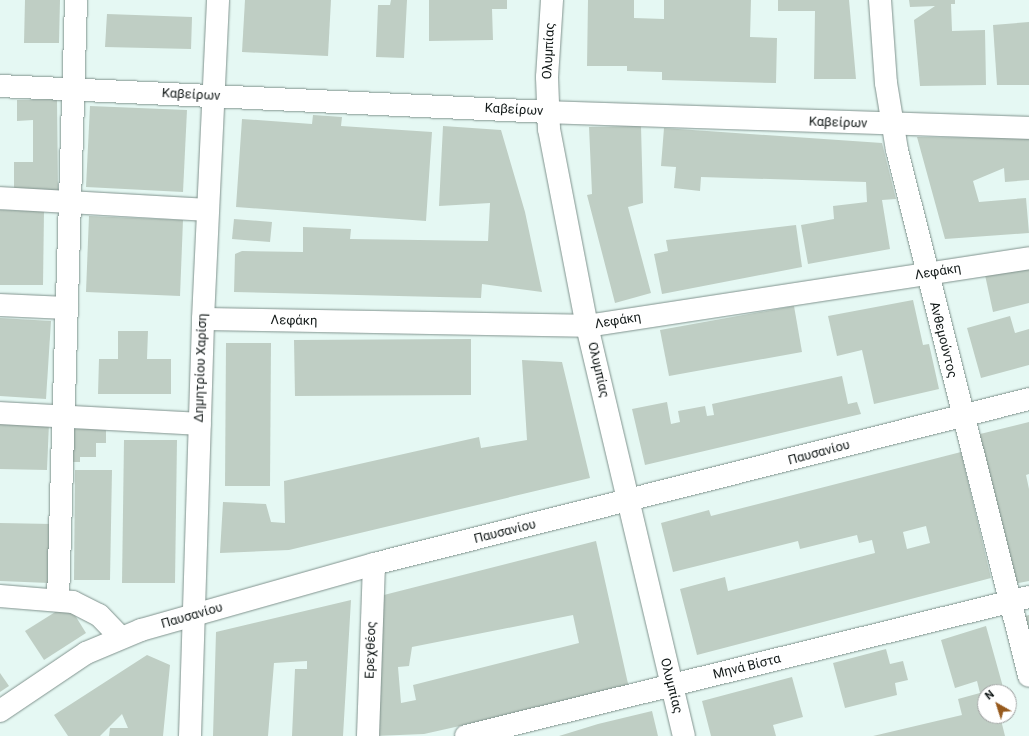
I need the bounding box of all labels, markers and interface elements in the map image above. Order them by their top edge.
street label: Ολυμπίας [540,22,558,80]
street label: Καβείρων [161,86,221,104]
street label: Καβείρων [484,101,544,119]
street label: Καβείρων [808,114,868,132]
street label: Λεφάκη [914,261,962,283]
street label: Ανθεμούντος [926,300,960,380]
street label: Λεφάκη [594,310,642,332]
street label: Δημητρίου Χαρίση [191,313,211,423]
street label: Λεφάκη [271,313,317,329]
street label: Ολυμπίας [584,341,612,399]
street label: Παυσανίου [786,437,852,469]
street label: Παυσανίου [472,517,538,547]
street label: Παυσανίου [159,600,225,632]
street label: Ερεχθέος [362,621,380,679]
street label: Μηνά Βίστα [712,651,782,683]
street label: Ολυμπίας [657,657,685,715]
north arrow [977,684,1017,724]
text: N [983,688,997,703]

